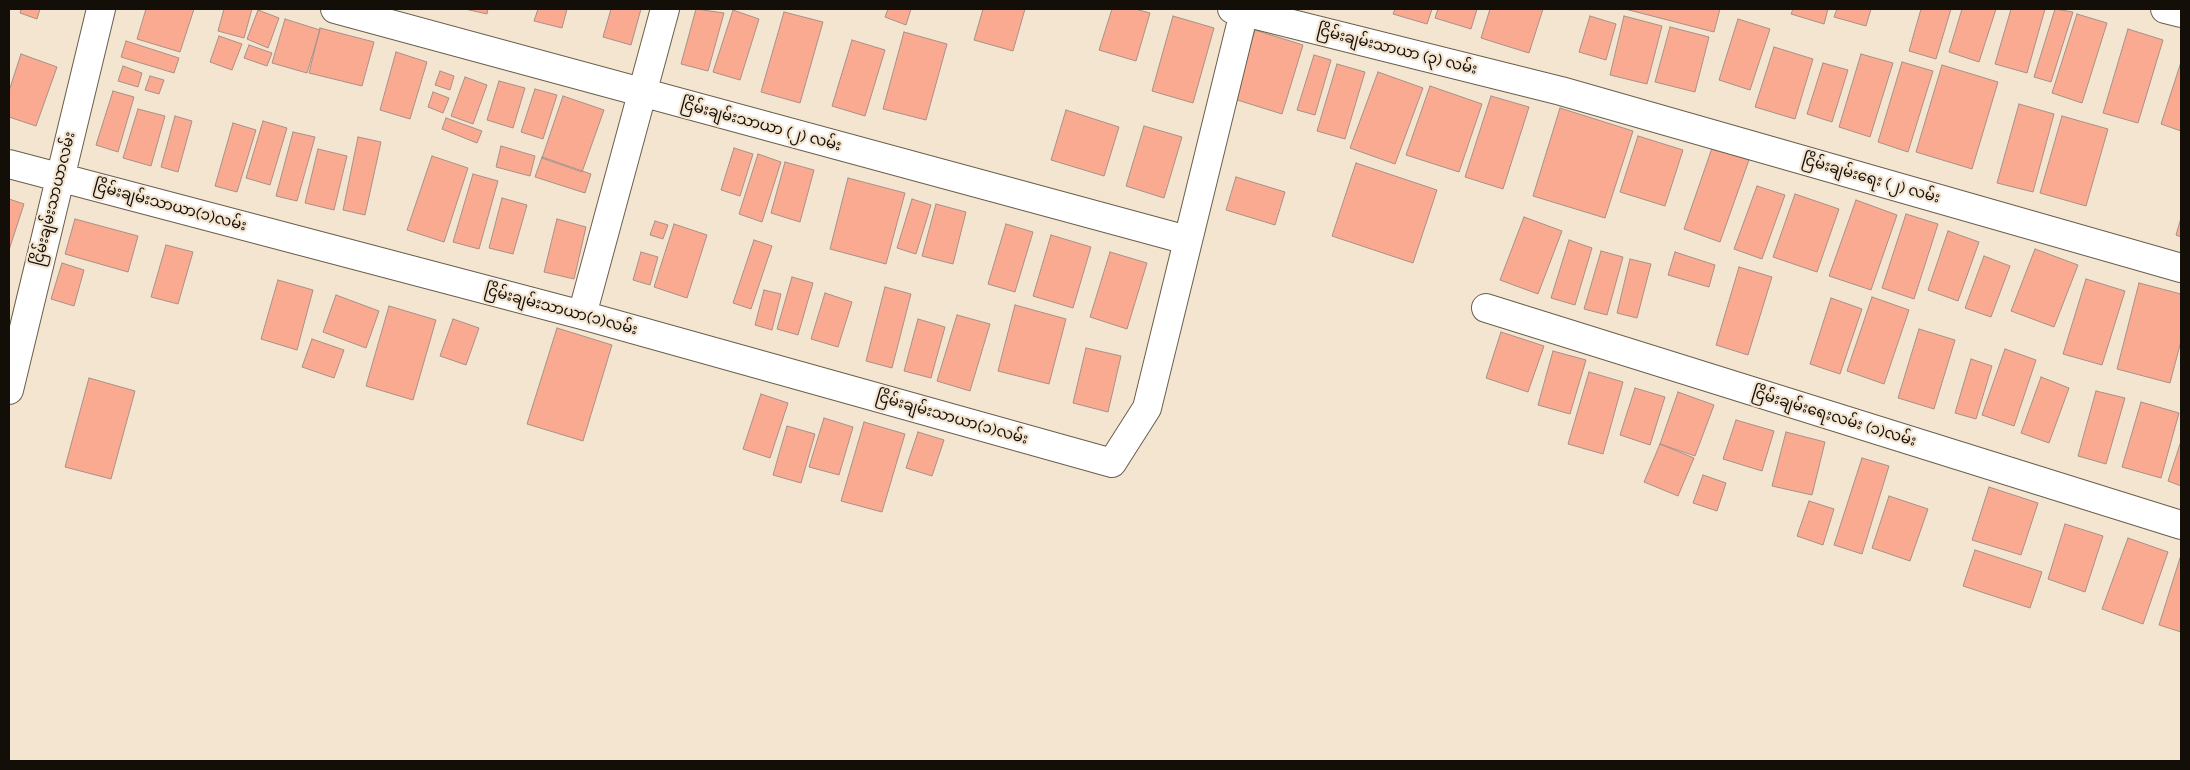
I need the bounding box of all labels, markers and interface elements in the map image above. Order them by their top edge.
street label: ငြိမ်းချမ်းသာယာ (၃) လမ်း [1315,21,1479,79]
street label: ငြိမ်းချမ်းသာယာ (၂) လမ်း [679,95,843,155]
street label: ငြိမ်းချမ်းသာယာလမ်း [29,130,79,268]
street label: ငြိမ်းချမ်းရေး (၂) လမ်း [1800,151,1942,207]
street label: ငြိမ်းချမ်းသာယာ(၁)လမ်း [92,177,248,235]
street label: ငြိမ်းချမ်းသာယာ(၁)လမ်း [483,281,639,339]
street label: ငြိမ်းချမ်းရေးလမ်း (၁)လမ်း [1750,383,1918,451]
street label: ငြိမ်းချမ်းသာယာ(၁)လမ်း [874,388,1030,448]

